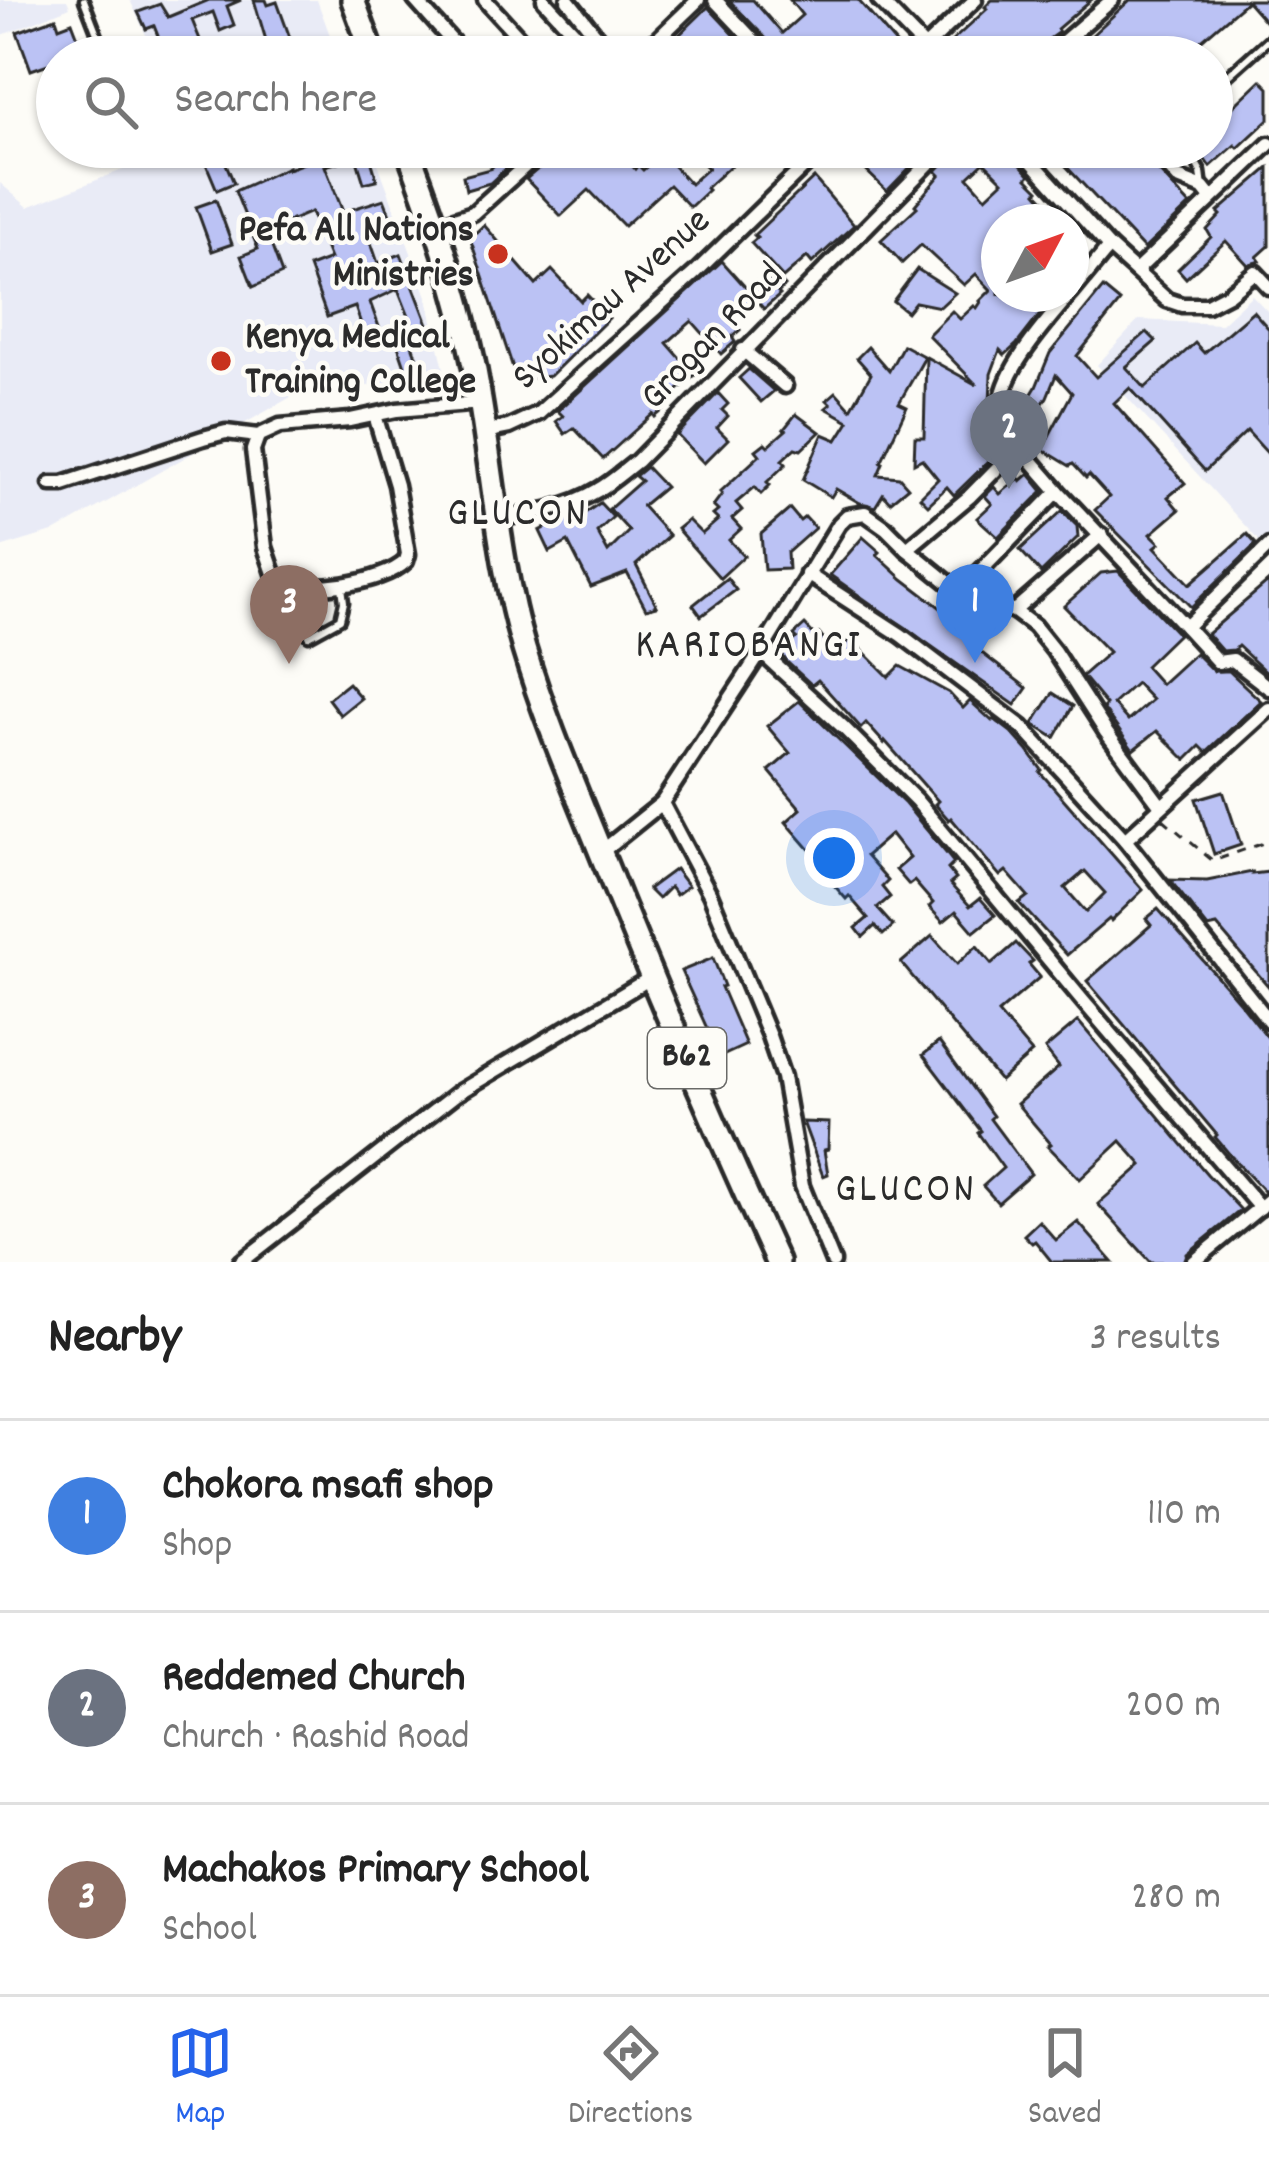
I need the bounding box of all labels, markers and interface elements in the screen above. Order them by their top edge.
search box [36,36,1233,168]
icon: search [78,69,144,135]
text: Search here [174,70,377,134]
street label: Syokimau Avenue [501,197,725,405]
north arrow [981,204,1089,312]
place label: Pefa All Nations Ministries [239,205,474,305]
marker: Pefa All Nations Ministries [485,241,511,267]
street label: Grogan Road [629,252,799,424]
place label: Kenya Medical Training College [245,312,476,412]
marker: Kenya Medical Training College [208,348,234,374]
pin: 2 [970,390,1048,489]
district label: GLUCON [447,486,589,546]
pin: 1 [936,564,1014,663]
pin: 3 [250,565,328,664]
district label: KARIOBANGI [635,618,863,678]
your location [804,828,864,888]
road number: B62 [648,1028,726,1088]
district label: GLUCON [835,1162,977,1222]
text: Nearby [48,1304,181,1376]
text: 3 results [1090,1313,1221,1368]
text: Chokora msafi shop [162,1456,494,1520]
text: 1 [83,1488,91,1543]
text: 110 m [1147,1488,1221,1543]
text: Shop [162,1520,232,1575]
text: Reddemed Church [162,1648,465,1712]
text: 2 [78,1680,96,1735]
text: 200 m [1126,1680,1221,1735]
text: Church · Rashid Road [162,1712,470,1767]
text: Machakos Primary School [162,1840,589,1904]
text: 3 [78,1872,96,1927]
text: 280 m [1131,1872,1221,1927]
text: School [162,1904,257,1959]
tab: Map [167,2020,233,2139]
tab: Directions [568,2020,693,2139]
tab: Saved [1028,2020,1102,2139]

